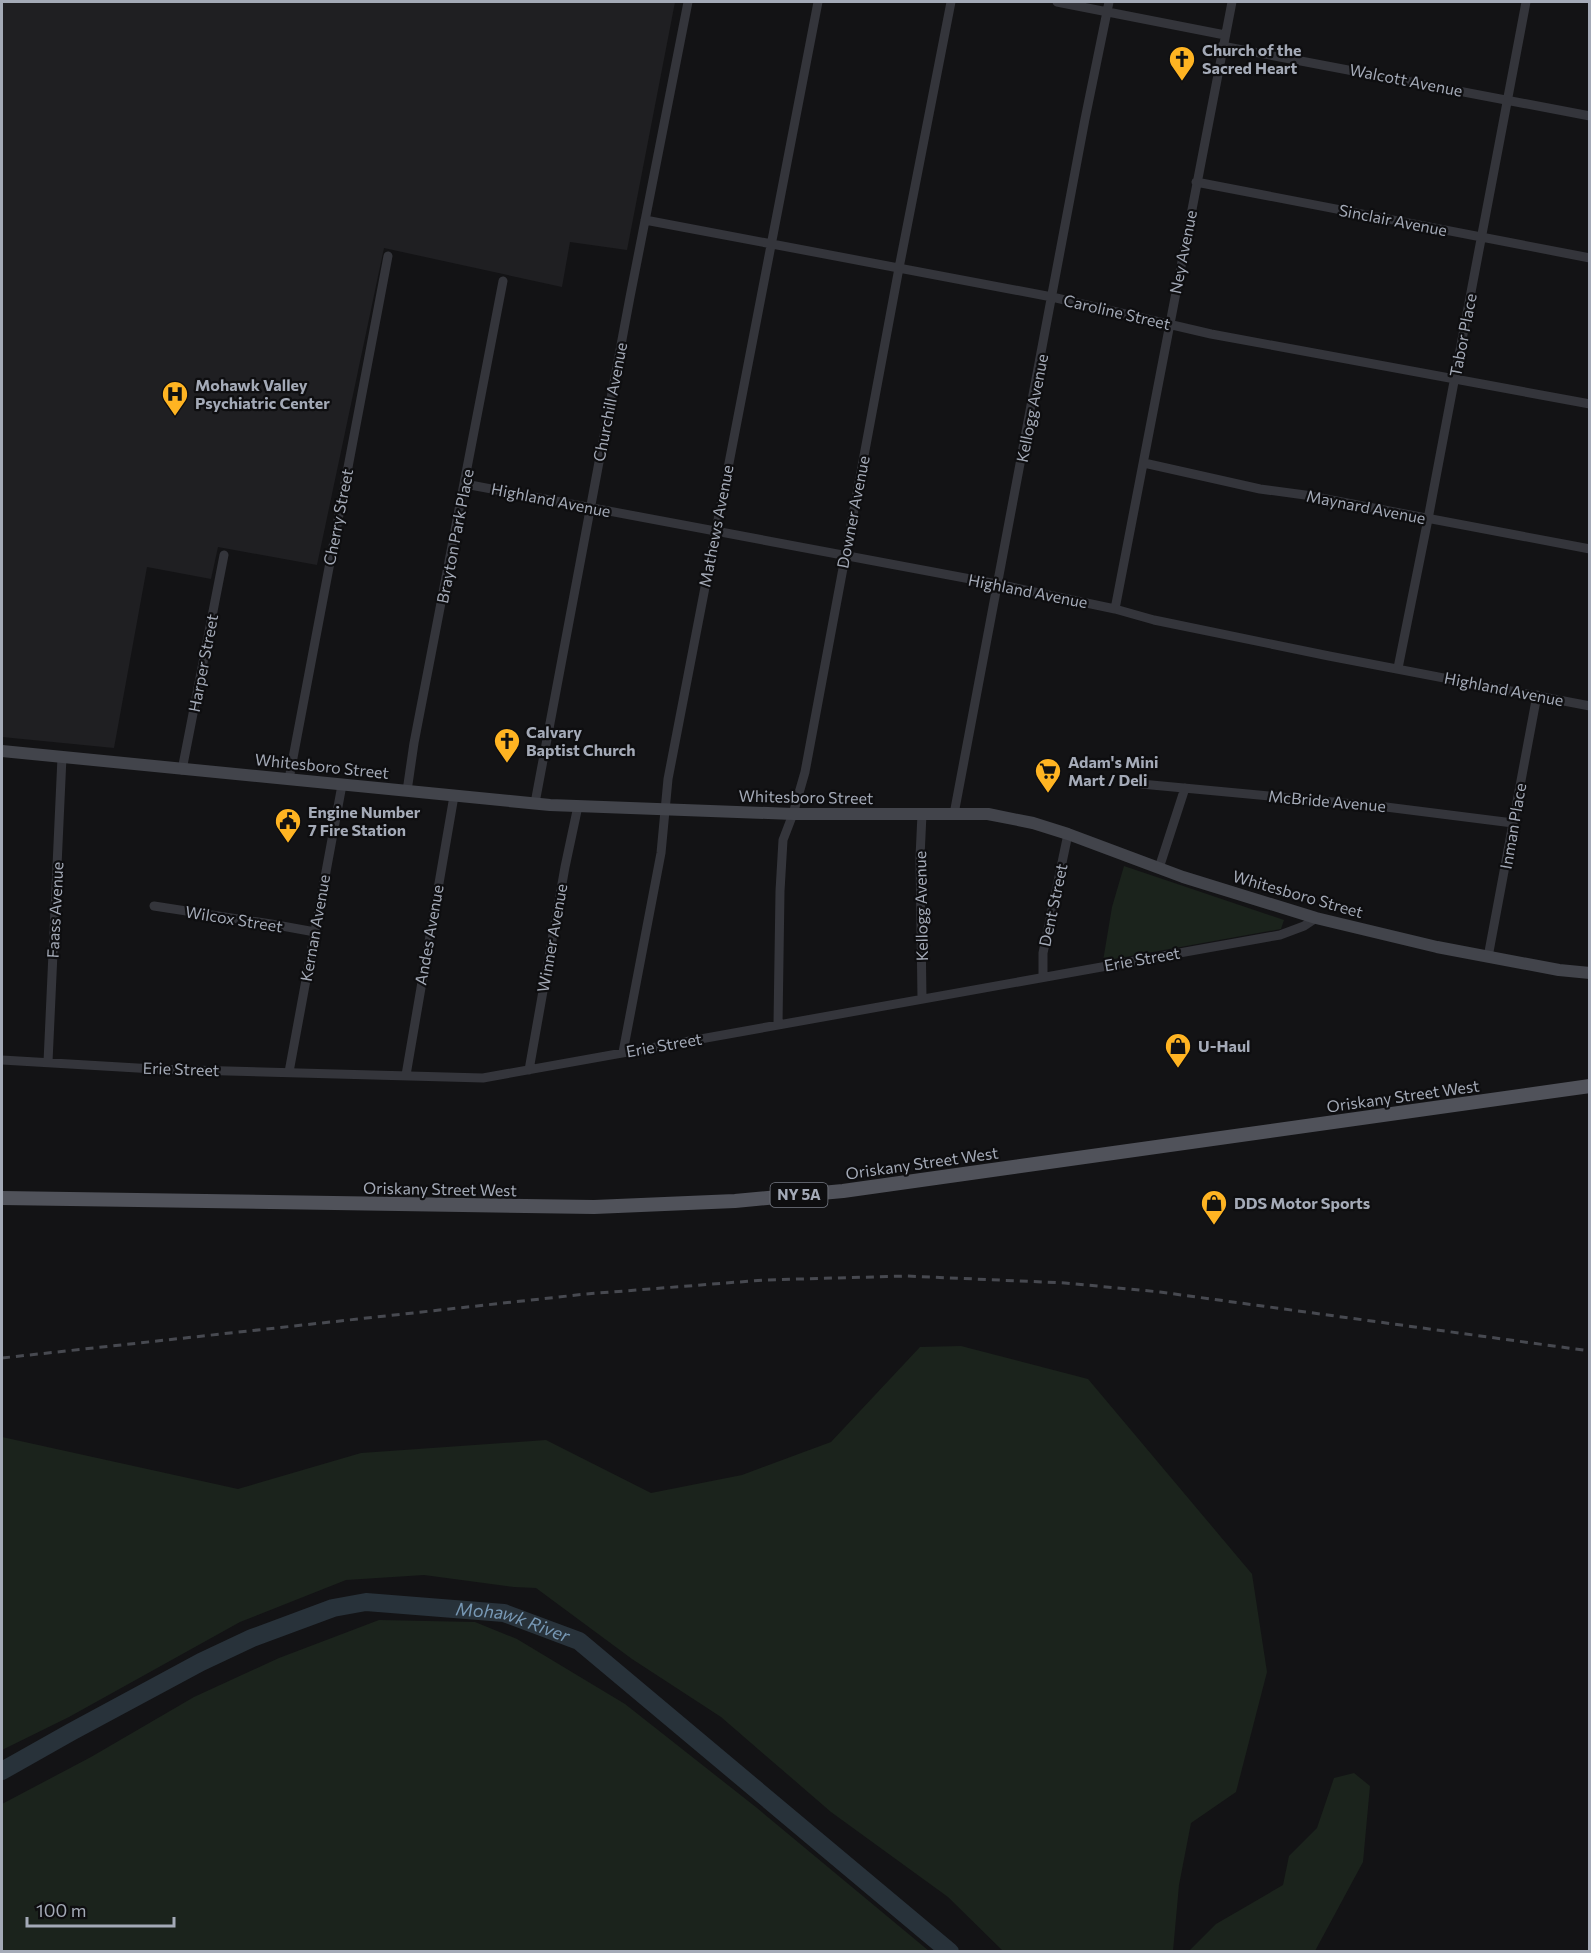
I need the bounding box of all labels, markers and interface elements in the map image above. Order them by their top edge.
place label: Church of the Sacred Heart [1202,40,1301,77]
church icon: Church of the Sacred Heart [1167,44,1197,82]
street label: Walcott Avenue [1348,59,1464,100]
street label: Sinclair Avenue [1337,200,1449,239]
street label: Ney Avenue [1165,208,1200,295]
street label: Caroline Street [1062,290,1173,333]
street label: Tabor Place [1445,292,1480,378]
street label: Churchill Avenue [589,341,630,463]
street label: Kellogg Avenue [1012,352,1051,464]
place label: Mohawk Valley Psychiatric Center [195,375,330,412]
hospital icon: Mohawk Valley Psychiatric Center [160,379,190,417]
street label: Downer Avenue [832,454,873,570]
street label: Mathews Avenue [694,463,737,589]
street label: Cherry Street [319,467,356,567]
street label: Brayton Park Place [432,467,477,605]
street label: Highland Avenue [490,479,612,520]
street label: Maynard Avenue [1305,486,1427,527]
street label: Highland Avenue [967,570,1089,611]
street label: Harper Street [184,612,221,713]
street label: Highland Avenue [1443,668,1565,709]
place label: Calvary Baptist Church [526,722,636,759]
church icon: Calvary Baptist Church [492,726,522,764]
street label: Whitesboro Street [254,749,390,782]
place label: Adam's Mini Mart / Deli [1068,752,1159,789]
supermarket icon: Adam's Mini Mart / Deli [1033,756,1063,794]
street label: Inman Place [1496,781,1529,870]
street label: Whitesboro Street [738,786,874,807]
street label: McBride Avenue [1267,786,1387,815]
place label: Engine Number 7 Fire Station [308,802,421,839]
public building icon: Engine Number 7 Fire Station [273,806,303,844]
street label: Kellogg Avenue [910,851,931,961]
street label: Faass Avenue [42,861,67,959]
street label: Dent Street [1034,861,1071,948]
street label: Whitesboro Street [1231,866,1366,921]
street label: Kernan Avenue [296,873,333,983]
street label: Winner Avenue [533,882,570,994]
street label: Andes Avenue [410,883,447,987]
street label: Wilcox Street [184,901,285,936]
street label: Erie Street [1102,942,1182,975]
street label: Erie Street [624,1028,704,1061]
shop icon: U-Haul [1163,1031,1193,1069]
place label: U-Haul [1198,1036,1250,1055]
street label: Erie Street [142,1058,220,1079]
street label: Oriskany Street West [1325,1075,1481,1116]
street label: Oriskany Street West [844,1142,1000,1183]
street label: Oriskany Street West [363,1178,518,1199]
road number: NY 5A [770,1183,828,1207]
shop icon: DDS Motor Sports [1199,1188,1229,1226]
place label: DDS Motor Sports [1234,1193,1370,1212]
water label: Mohawk River [455,1597,574,1647]
scale bar [27,1890,174,1928]
text: 100 m [36,1899,86,1921]

